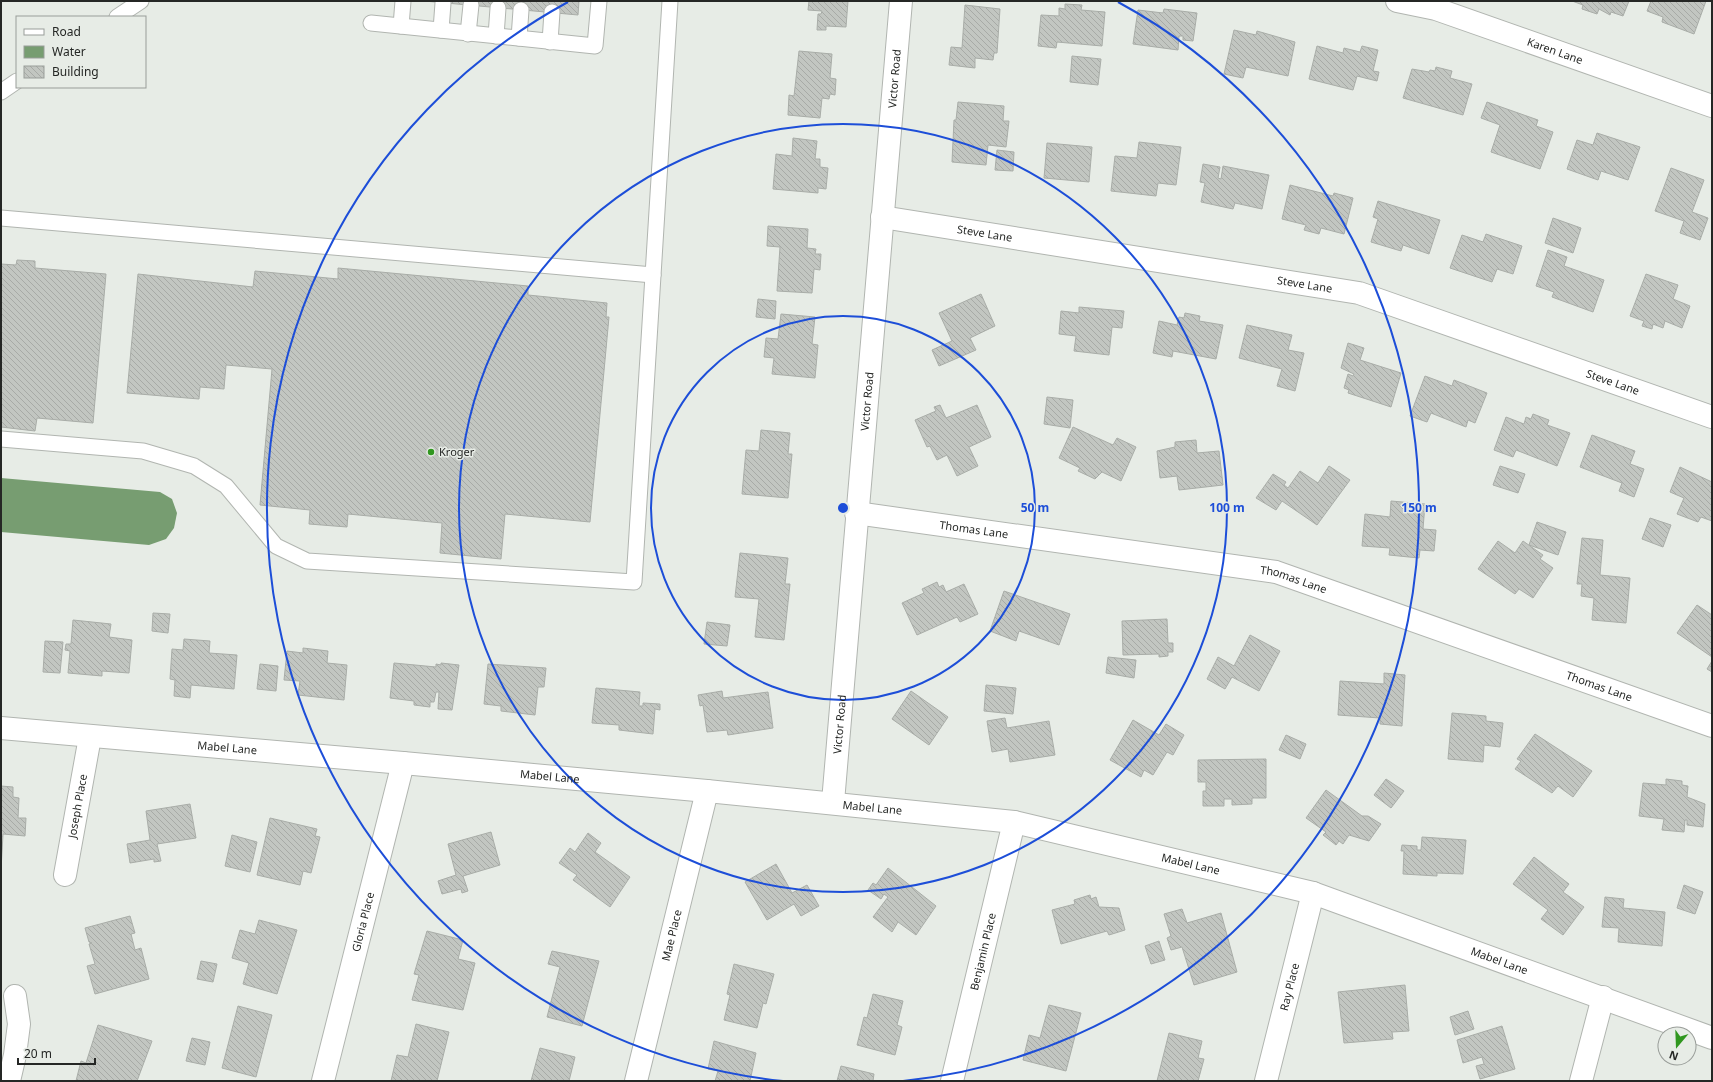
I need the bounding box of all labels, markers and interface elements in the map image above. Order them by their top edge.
legend [16,16,146,88]
text: Road [52,23,81,40]
street label: Karen Lane [1525,34,1585,67]
text: Water [52,43,86,60]
street label: Victor Road [884,48,904,109]
text: Building [52,63,99,80]
street label: Steve Lane [956,221,1013,245]
street label: Steve Lane [1276,272,1333,296]
street label: Steve Lane [1584,365,1642,398]
street label: Victor Road [857,371,876,432]
place label: Kroger [439,444,475,459]
marker: Kroger [426,447,436,457]
text: 50 m [1021,499,1049,516]
text: 100 m [1209,499,1245,516]
text: 150 m [1401,499,1437,516]
centre of rings [836,501,850,515]
street label: Thomas Lane [939,517,1009,541]
street label: Thomas Lane [1259,562,1329,596]
street label: Thomas Lane [1564,667,1635,704]
street label: Victor Road [829,694,849,754]
street label: Mabel Lane [197,737,258,757]
street label: Mabel Lane [519,766,580,786]
street label: Joseph Place [64,773,90,840]
street label: Mabel Lane [842,797,903,818]
street label: Mabel Lane [1160,849,1222,878]
street label: Gloria Place [348,890,377,953]
street label: Mae Place [658,908,685,962]
street label: Benjamin Place [966,911,999,992]
street label: Mabel Lane [1469,943,1530,978]
street label: Ray Place [1276,961,1302,1012]
north arrow [1657,1026,1697,1066]
scale bar [18,1040,95,1066]
text: 20 m [24,1045,52,1062]
text: N [1667,1047,1680,1064]

